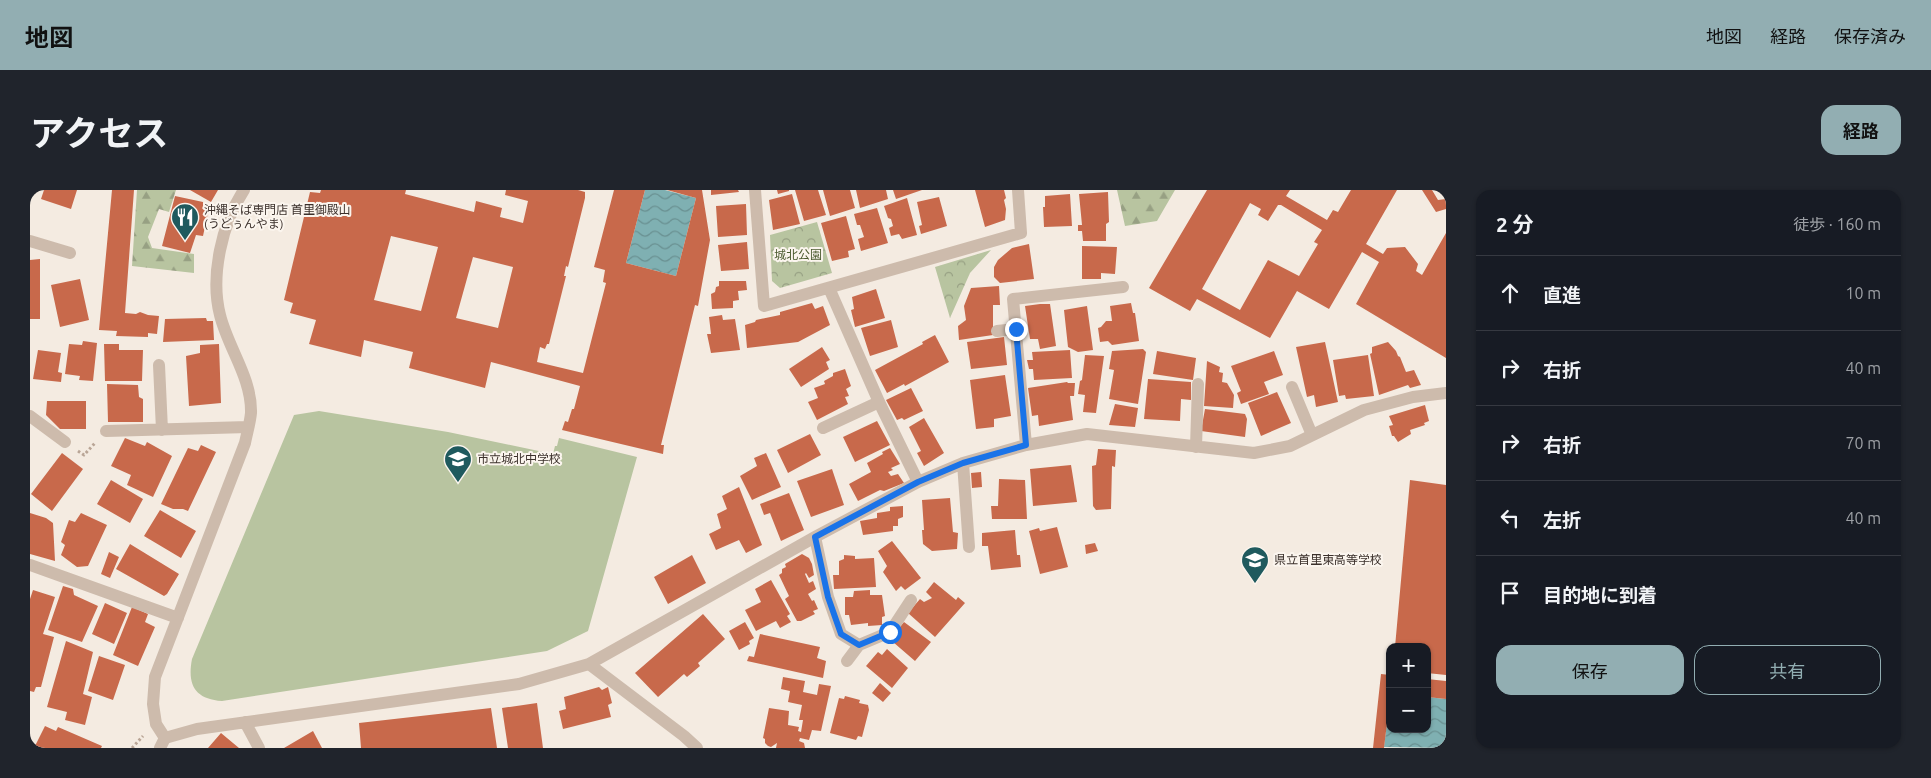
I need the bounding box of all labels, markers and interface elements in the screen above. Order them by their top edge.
text: 地図 [25,24,73,51]
text: 地図 [1706,26,1742,46]
text: 経路 [1770,26,1806,46]
text: 保存済み [1834,26,1906,46]
button: 経路 [1821,105,1901,155]
text: アクセス [30,113,168,153]
restaurant icon: 沖縄そば専門店 首里御殿山 (うどぅんやま) [170,202,200,241]
place label: 沖縄そば専門店 首里御殿山 (うどぅんやま) [204,203,351,231]
text: 2 分 [1496,212,1534,236]
text: 徒歩 · 160 m [1793,215,1881,233]
park label: 城北公園 [774,248,822,261]
icon: ahead [1496,279,1524,307]
text: 直進 [1543,284,1581,306]
text: 10 m [1845,284,1881,302]
route end [1005,318,1028,341]
icon: right [1496,354,1524,382]
text: 右折 [1543,359,1581,381]
text: 40 m [1845,359,1881,377]
icon: right [1496,429,1524,457]
text: 右折 [1543,434,1581,456]
text: 70 m [1845,434,1881,452]
school or university icon: 市立城北中学校 [443,444,473,483]
place label: 市立城北中学校 [477,452,561,465]
icon: left [1496,504,1524,532]
text: 左折 [1543,509,1581,531]
text: 40 m [1845,509,1881,527]
school or university icon: 県立首里東高等学校 [1240,545,1270,584]
place label: 県立首里東高等学校 [1274,553,1382,566]
icon: arrive [1496,579,1524,607]
text: 目的地に到着 [1543,584,1657,606]
route start [879,621,902,644]
map controls [1386,643,1431,733]
button: + [1386,643,1431,688]
button: 保存 [1496,645,1684,695]
button: 共有 [1694,645,1881,695]
button: − [1386,688,1431,733]

